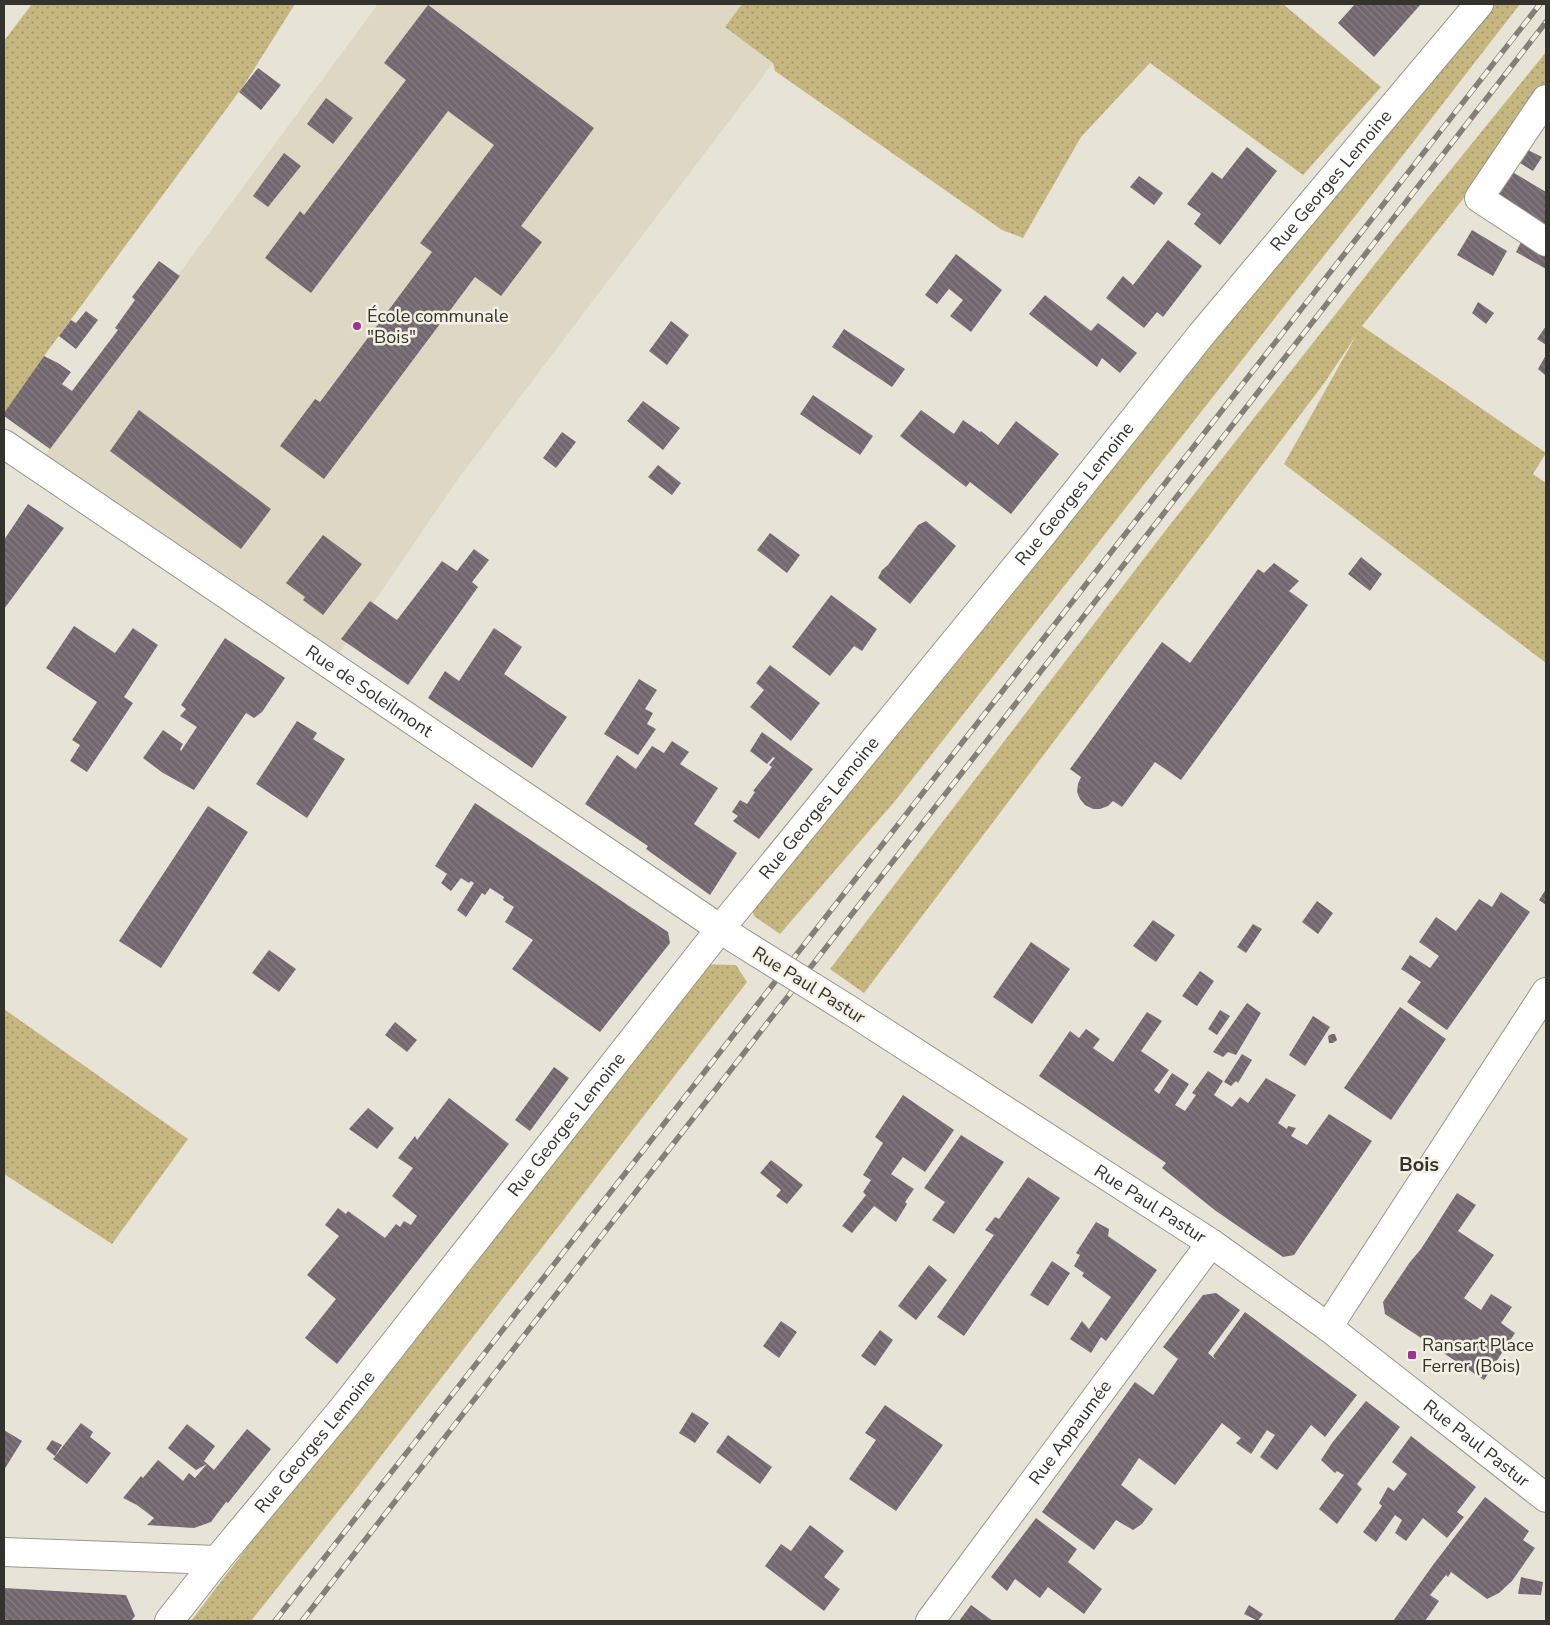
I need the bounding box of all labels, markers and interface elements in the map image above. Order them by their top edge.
street label: Rue Georges Lemoine [1265,105,1397,256]
place label: École communale "Bois" [367,304,509,349]
marker: École communale "Bois" [351,320,363,332]
street label: Rue Georges Lemoine [1010,417,1139,571]
street label: Rue de Soleilmont [301,640,438,743]
street label: Rue Georges Lemoine [753,732,884,884]
street label: Rue Paul Pastur [748,941,870,1030]
street label: Rue Georges Lemoine [502,1047,631,1202]
district label: Bois [1399,1151,1439,1178]
street label: Rue Paul Pastur [1090,1159,1211,1249]
place label: Ransart Place Ferrer (Bois) [1422,1333,1534,1378]
marker: Ransart Place Ferrer (Bois) [1406,1349,1418,1361]
street label: Rue Georges Lemoine [249,1366,380,1518]
street label: Rue Appaumée [1023,1375,1117,1490]
street label: Rue Paul Pastur [1418,1394,1535,1493]

